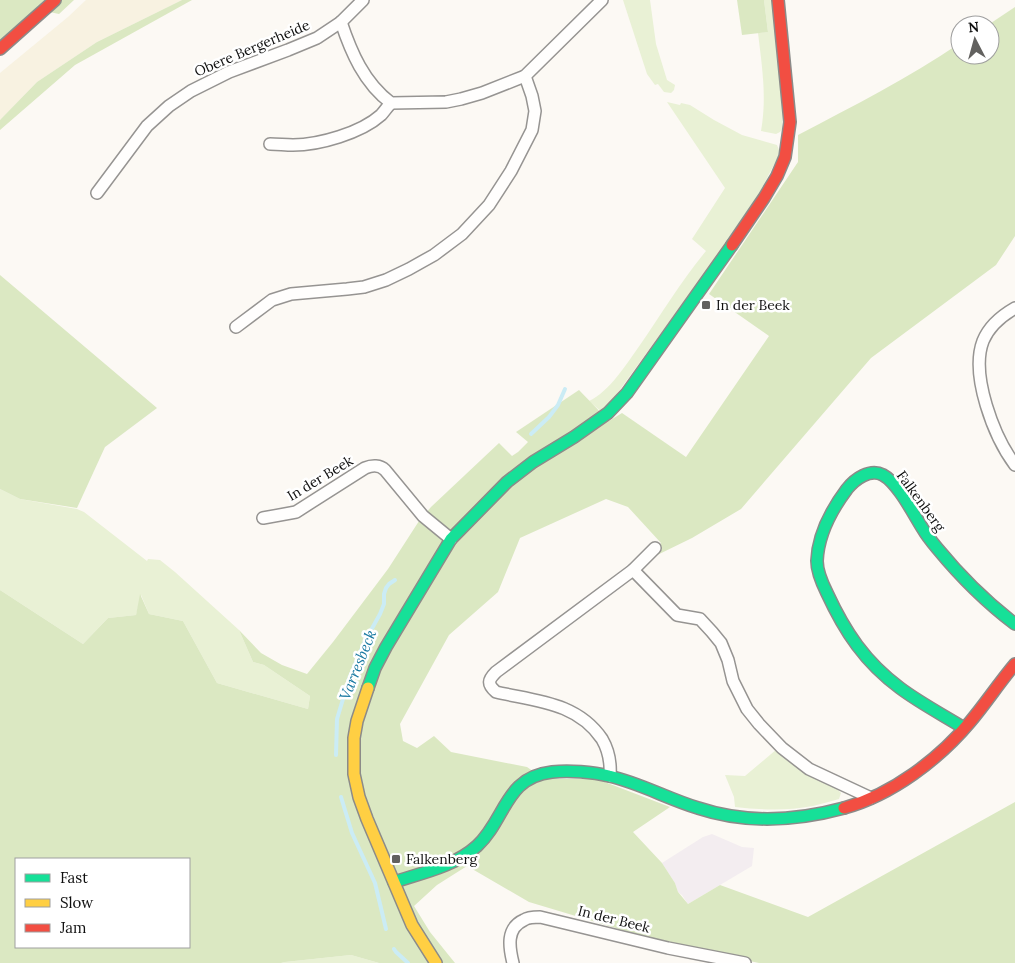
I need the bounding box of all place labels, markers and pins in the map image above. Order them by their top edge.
place label: In der Beek [716,296,790,314]
marker: In der Beek [700,299,712,311]
place label: Falkenberg [406,850,477,868]
marker: Falkenberg [390,853,402,865]

